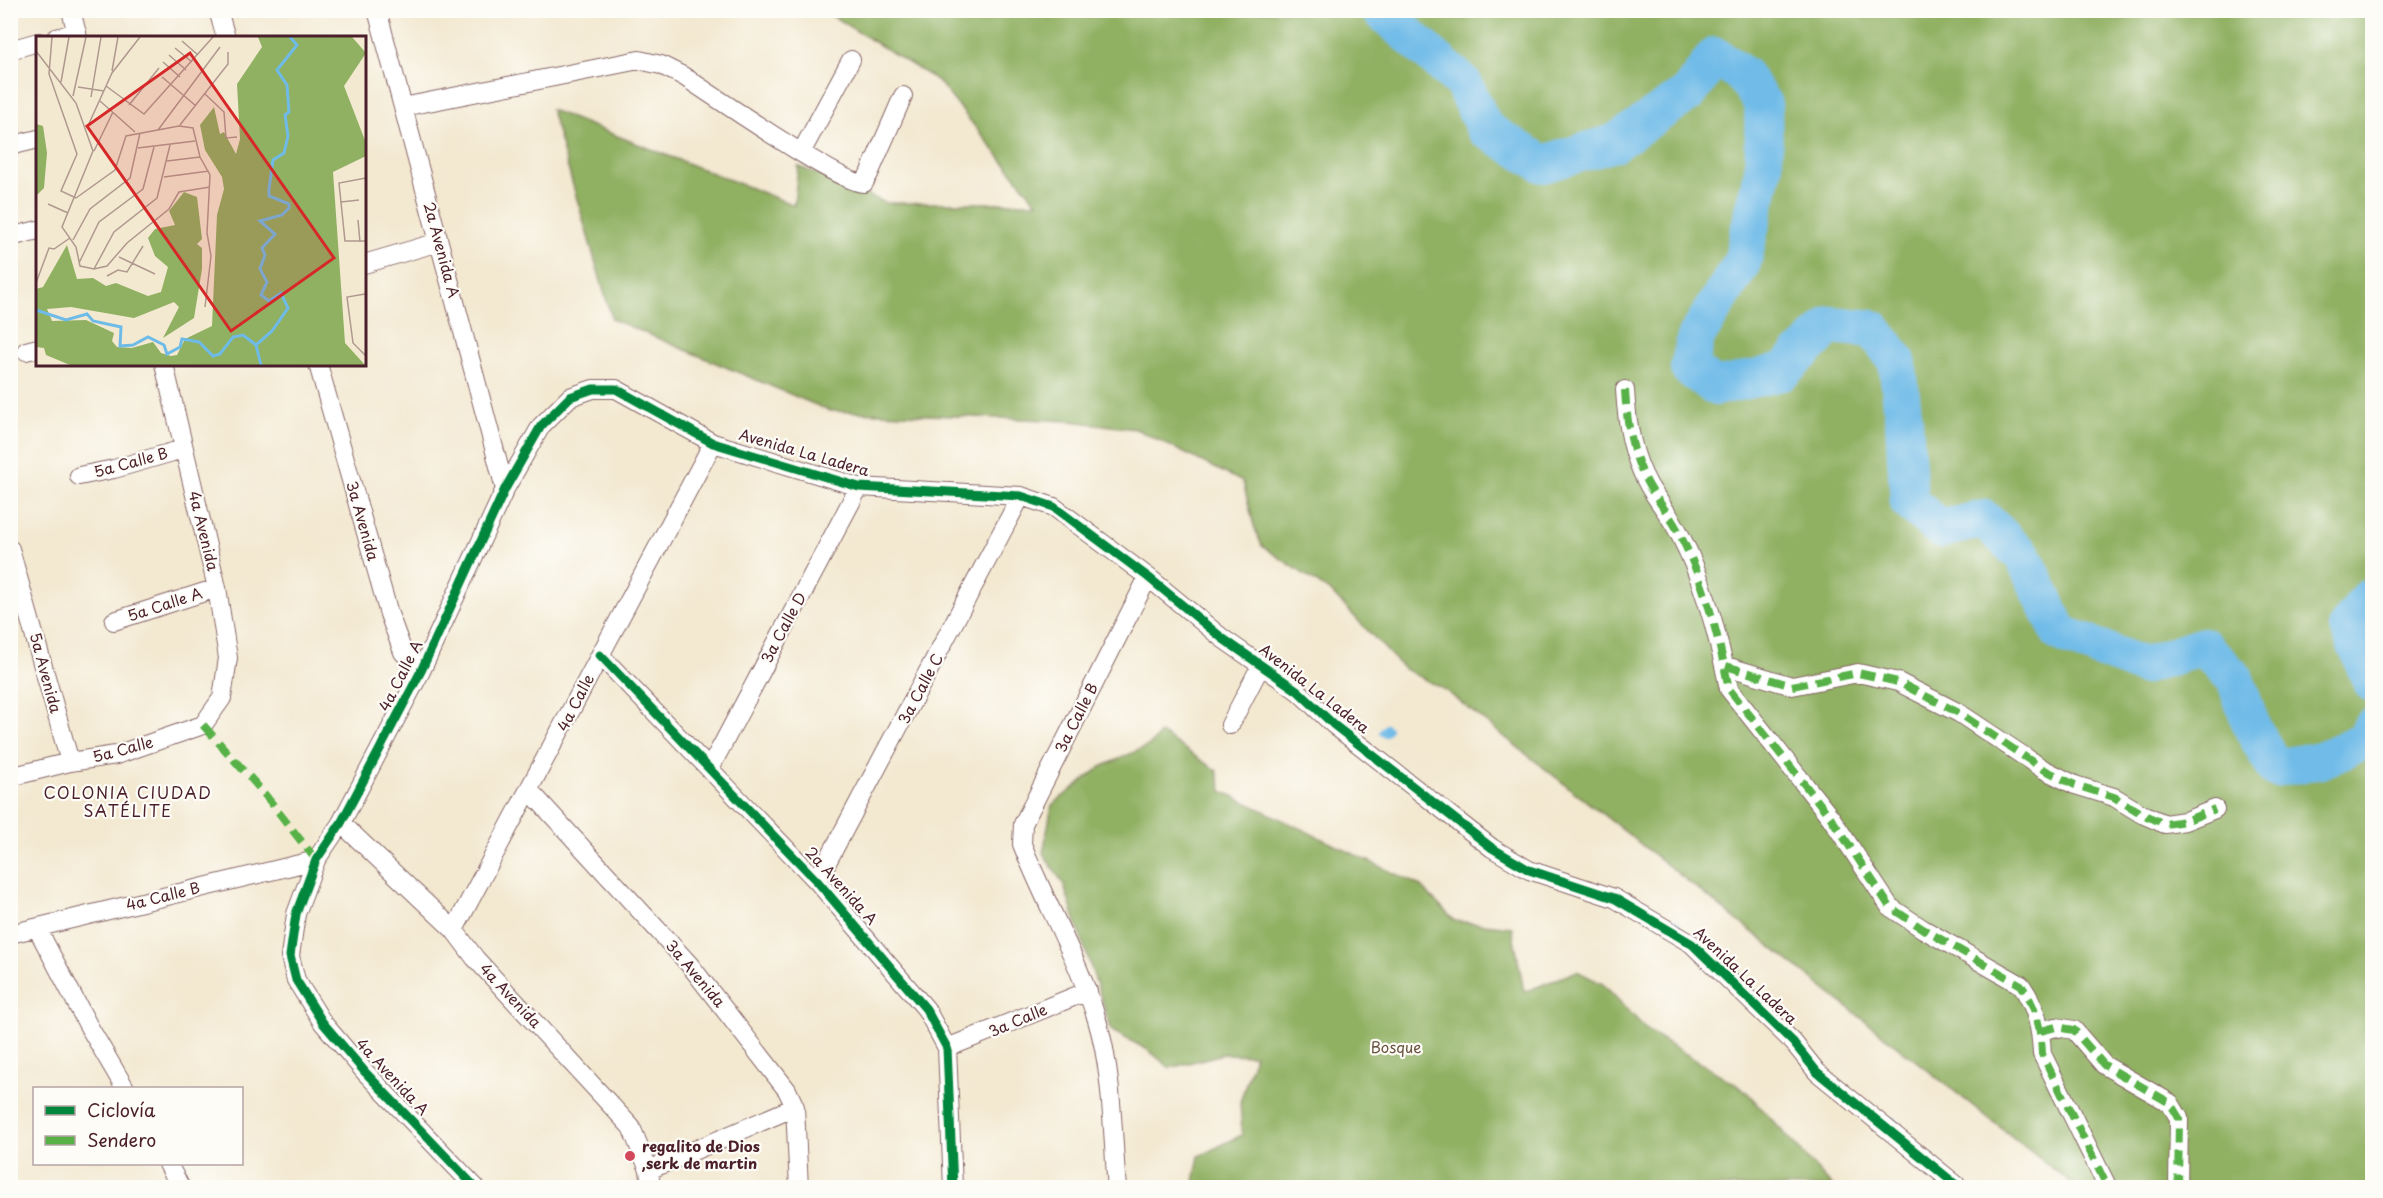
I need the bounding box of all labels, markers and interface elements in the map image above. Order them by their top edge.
inset map [36,36,366,366]
street label: 2a Avenida A [419,199,466,300]
street label: Avenida La Ladera [737,422,872,481]
street label: 5a Calle B [91,441,170,482]
street label: 3a Avenida [341,478,386,564]
street label: 4a Avenida [183,488,226,574]
street label: 5a Calle A [124,581,205,626]
street label: 3a Calle D [754,588,811,667]
street label: 5a Avenida [25,630,68,716]
street label: 4a Calle A [372,636,427,715]
street label: Avenida La Ladera [1255,637,1375,738]
street label: 3a Calle C [891,649,948,728]
street label: 4a Calle [550,670,599,735]
street label: 3a Calle B [1048,678,1103,756]
street label: 5a Calle [90,729,155,768]
district label: COLONIA CIUDAD SATÉLITE [44,780,212,822]
street label: 2a Avenida A [801,841,884,929]
street label: 4a Calle B [123,875,202,916]
street label: Avenida La Ladera [1689,921,1803,1029]
street label: 3a Avenida [661,934,732,1012]
street label: 4a Avenida [475,957,548,1033]
street label: 3a Calle [985,997,1050,1042]
street label: 4a Avenida A [351,1032,435,1120]
park label: Bosque [1371,1035,1421,1058]
legend [33,1087,243,1165]
text: Ciclovía [87,1096,156,1123]
text: Sendero [87,1126,156,1153]
place label: regalito de Dios ,serk de martin [641,1134,760,1174]
marker: regalito de Dios ,serk de martin [623,1149,637,1163]

